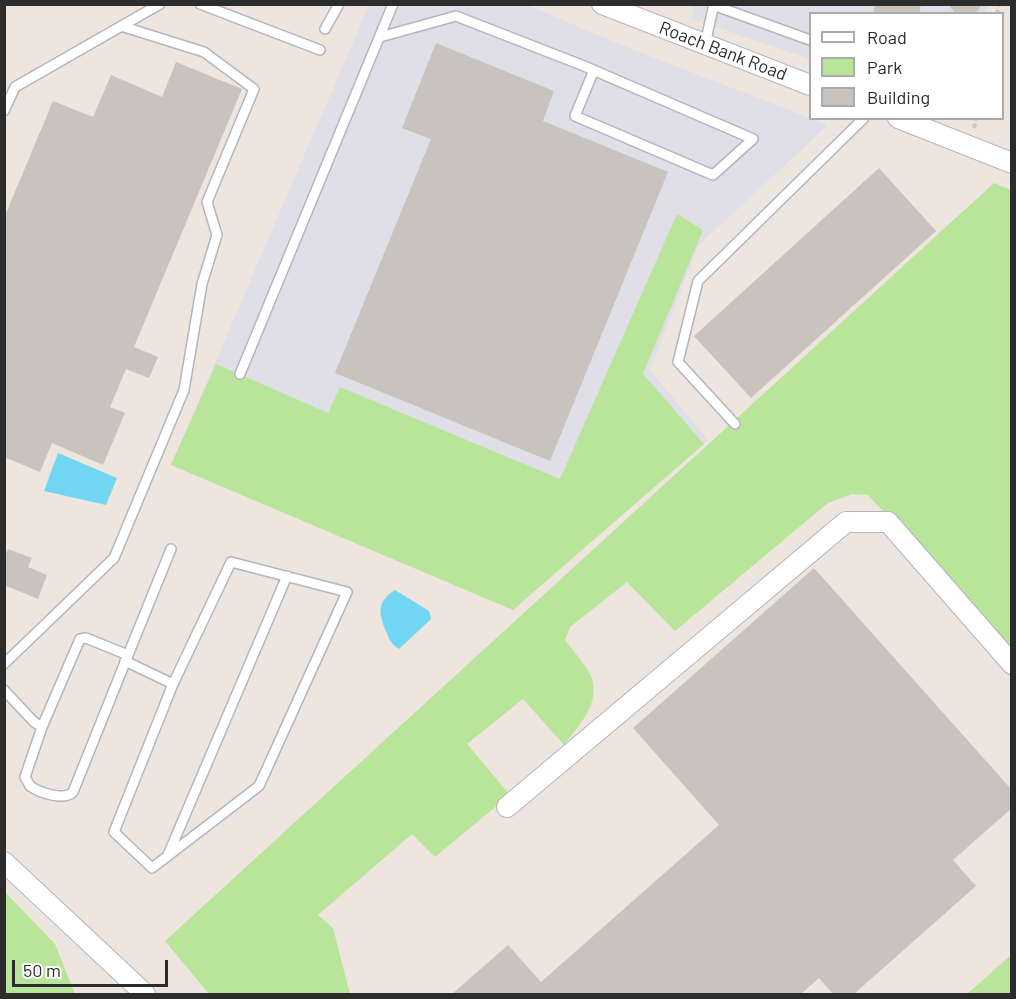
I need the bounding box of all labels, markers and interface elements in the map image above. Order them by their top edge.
legend [809,12,1004,120]
street label: Roach Bank Road [656,17,790,85]
text: Road [867,26,907,48]
text: Park [867,56,902,78]
text: Building [867,86,930,108]
scale bar [15,948,171,986]
text: 50 m [23,959,61,981]

